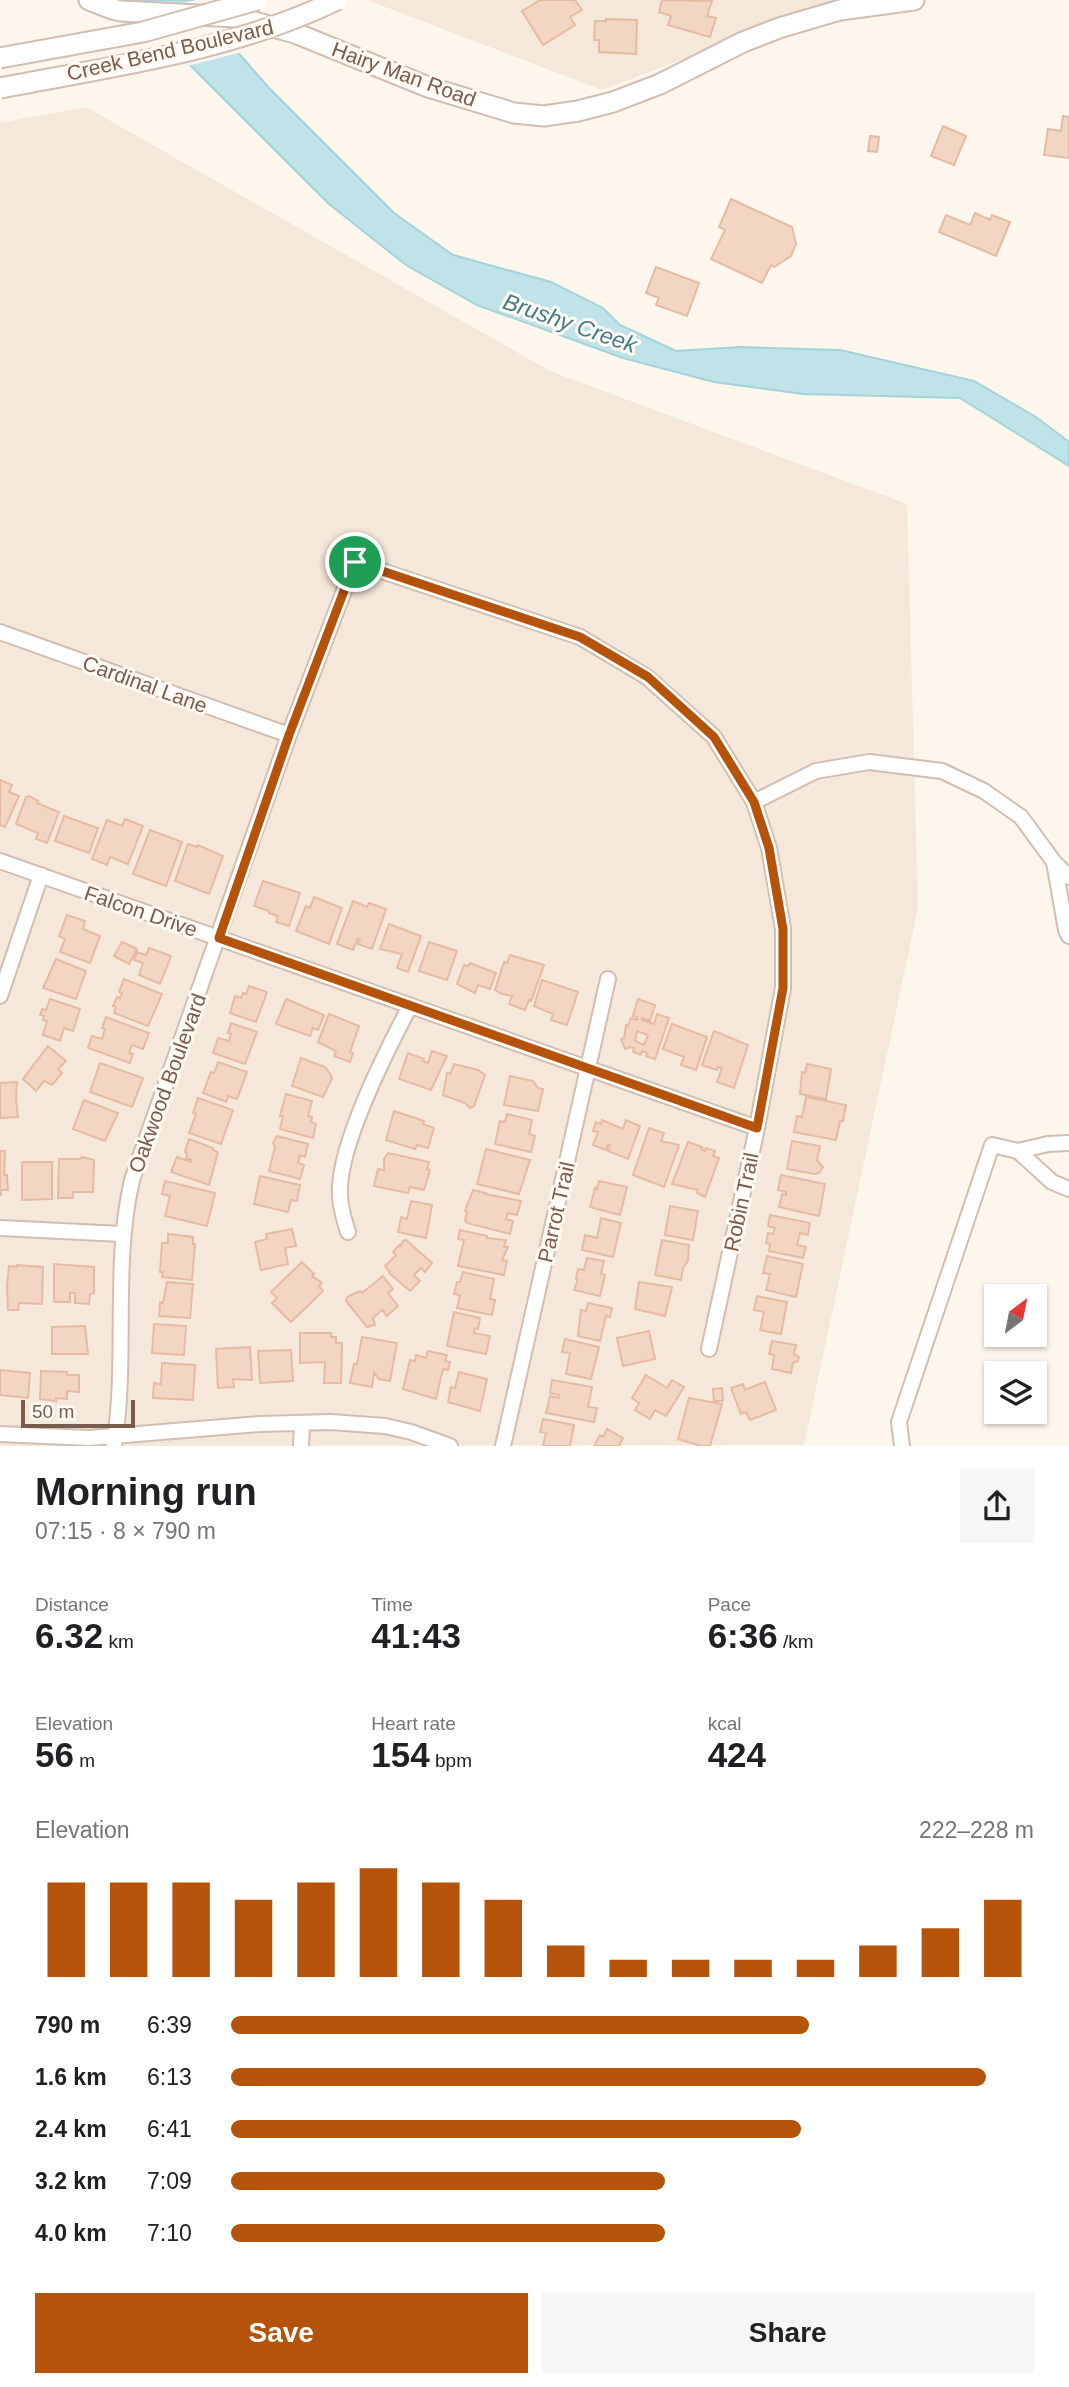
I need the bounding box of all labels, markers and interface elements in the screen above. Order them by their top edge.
street label: Creek Bend Boulevard [64,15,276,85]
street label: Hairy Man Road [329,37,479,111]
water label: Brushy Creek [500,288,642,358]
pin [325,532,385,592]
icon: arrive [336,543,374,581]
street label: Cardinal Lane [80,651,210,717]
street label: Falcon Drive [82,881,200,941]
street label: Oakwood Boulevard [124,990,210,1176]
street label: Robin Trail [719,1151,763,1253]
street label: Parrot Trail [533,1159,579,1265]
north arrow [984,1284,1046,1348]
map controls [984,1284,1047,1424]
button: layers [984,1361,1047,1424]
scale bar [21,1396,135,1428]
text: 50 m [32,1401,74,1422]
button: share [960,1469,1034,1543]
text: Morning run [35,1471,257,1513]
text: 07:15 · 8 × 790 m [35,1518,216,1544]
text: Distance [35,1594,109,1615]
text: Time [371,1594,413,1615]
text: Pace [708,1594,751,1615]
text: 6.32 [35,1616,103,1655]
text: 41:43 [371,1616,461,1655]
text: 6:36 [708,1616,778,1655]
text: km [103,1631,134,1652]
text: /km [778,1631,814,1652]
text: Elevation [35,1713,113,1734]
text: Heart rate [371,1713,456,1734]
text: kcal [708,1713,741,1734]
text: 56 [35,1735,74,1774]
text: 154 [371,1735,430,1774]
text: 424 [708,1735,766,1774]
text: m [74,1750,95,1771]
text: bpm [430,1750,472,1771]
text: Elevation [35,1817,130,1843]
text: 222–228 m [919,1817,1034,1843]
text: 790 m [35,2012,100,2038]
text: 6:39 [147,2012,192,2038]
text: 1.6 km [35,2064,107,2090]
text: 6:13 [147,2064,192,2090]
text: 2.4 km [35,2116,107,2142]
text: 6:41 [147,2116,192,2142]
text: 3.2 km [35,2168,107,2194]
text: 7:09 [147,2168,192,2194]
text: 4.0 km [35,2220,107,2246]
text: 7:10 [147,2220,192,2246]
button: Save [35,2293,528,2373]
button: Share [542,2293,1034,2373]

